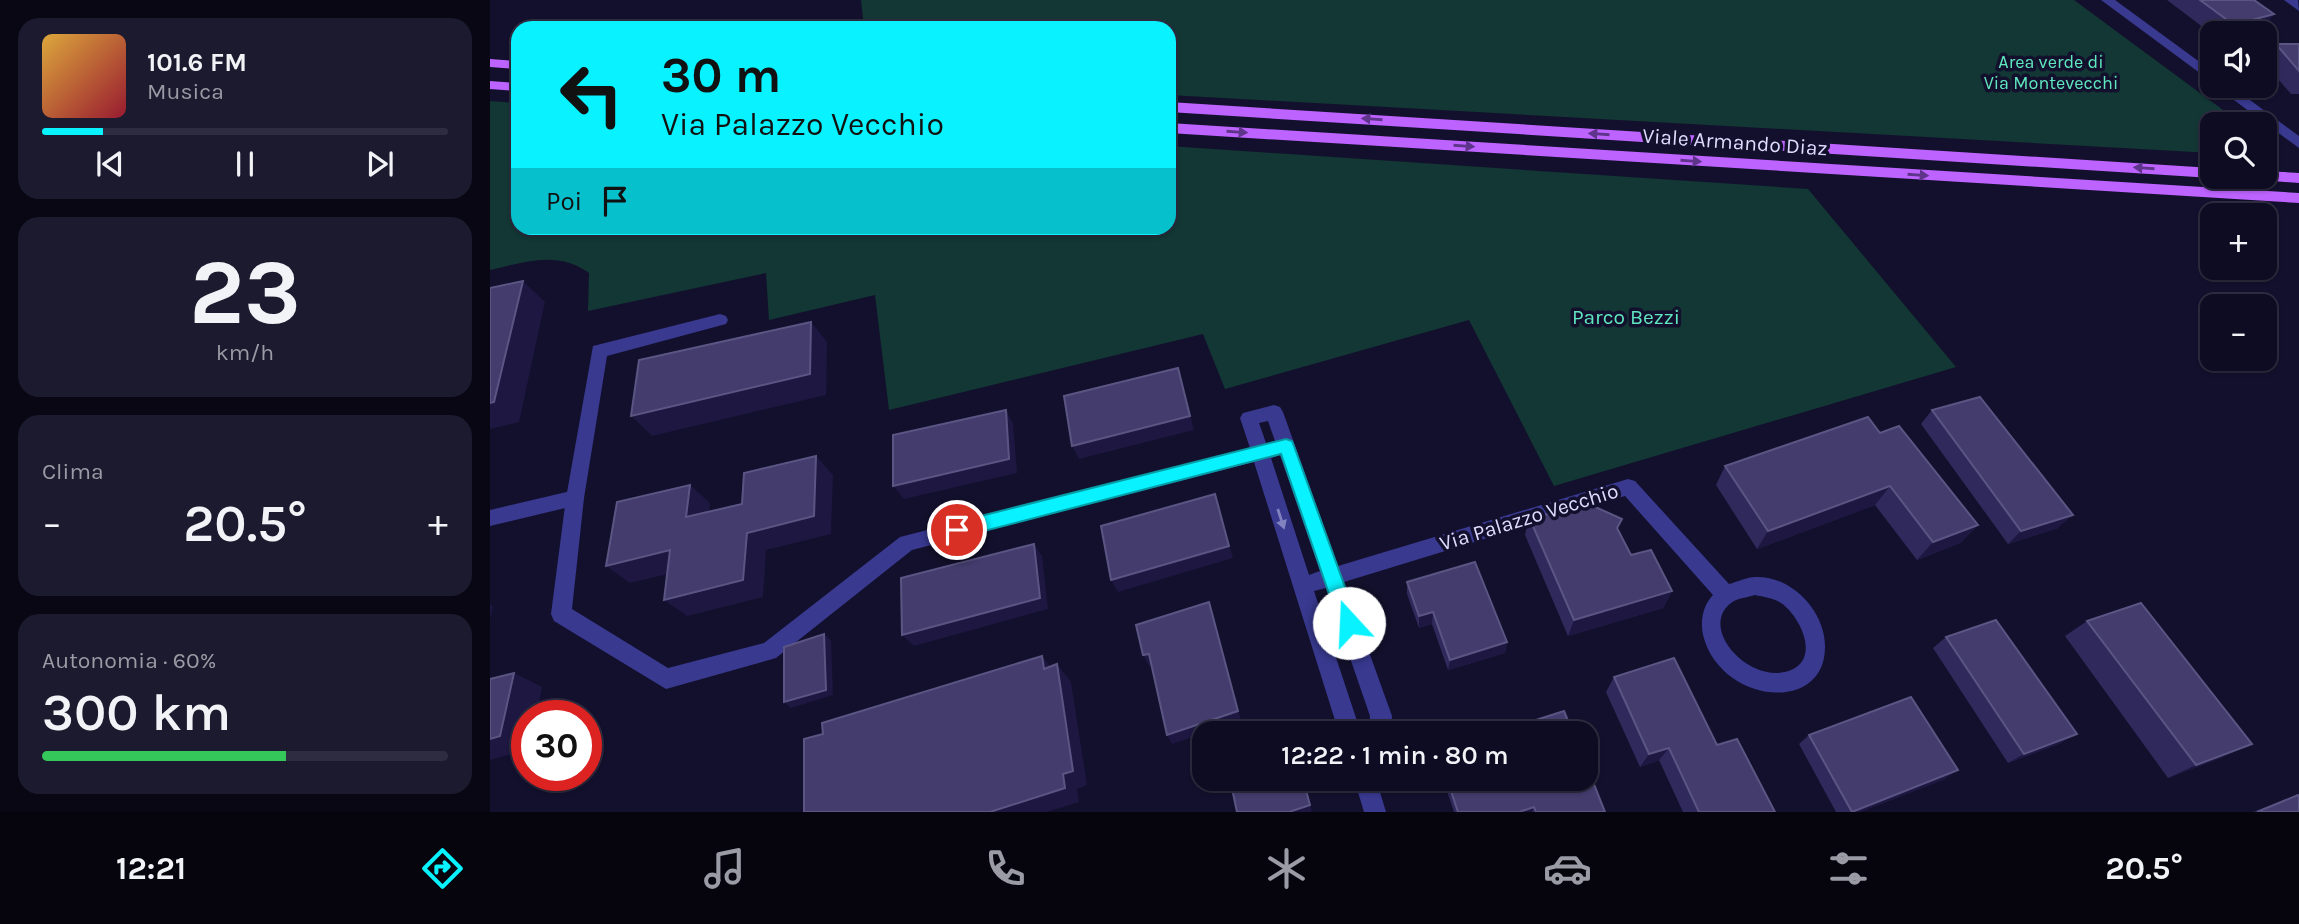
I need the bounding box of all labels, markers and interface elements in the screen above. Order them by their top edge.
map controls [2200,21,2277,371]
button: sound [2200,21,2277,98]
text: 101.6 FM [147,47,247,78]
text: 30 m [661,47,781,104]
icon: left [546,49,637,140]
park label: Area verde di Via Montevecchi [1984,51,2118,94]
text: Musica [147,78,224,105]
text: Via Palazzo Vecchio [661,106,944,143]
button: search [2200,112,2277,189]
one-way arrow [1361,114,1383,125]
street label: Viale Armando Diaz [1642,124,1828,160]
one-way arrow [1226,127,1248,138]
one-way arrow [1588,128,1610,139]
one-way arrow [1453,141,1475,152]
icon: previous [91,145,129,183]
icon: pause [226,145,264,183]
icon: next [361,145,399,183]
one-way arrow [1680,155,1702,166]
one-way arrow [2133,163,2155,174]
one-way arrow [1907,170,1929,181]
icon: arrive [596,182,634,220]
text: Poi [546,186,582,217]
button: + [2200,203,2277,280]
text: 23 [189,240,301,346]
button: − [2200,294,2277,371]
park label: Parco Bezzi [1572,305,1680,329]
text: km/h [216,339,274,366]
text: Clima [42,458,104,485]
street label: Via Palazzo Vecchio [1437,478,1621,556]
text: 20.5° [183,493,307,554]
pin [927,500,987,560]
text: − [42,501,62,546]
text: + [428,501,448,546]
one-way arrow [1276,508,1287,529]
icon: arrive [938,511,976,549]
position arrow [1312,586,1386,660]
text: Autonomia · 60% [42,647,216,674]
text: 300 km [42,682,231,743]
speed limit sign: 30 [511,700,602,791]
text: 12:22 · 1 min · 80 m [1281,740,1509,771]
icon: directions [418,844,467,893]
icon: music [700,844,749,893]
icon: phone [981,844,1030,893]
icon: climate [1262,844,1311,893]
icon: car [1543,844,1592,893]
icon: filters [1824,844,1873,893]
text: 12:21 [116,850,186,887]
text: 20.5° [2105,850,2183,887]

